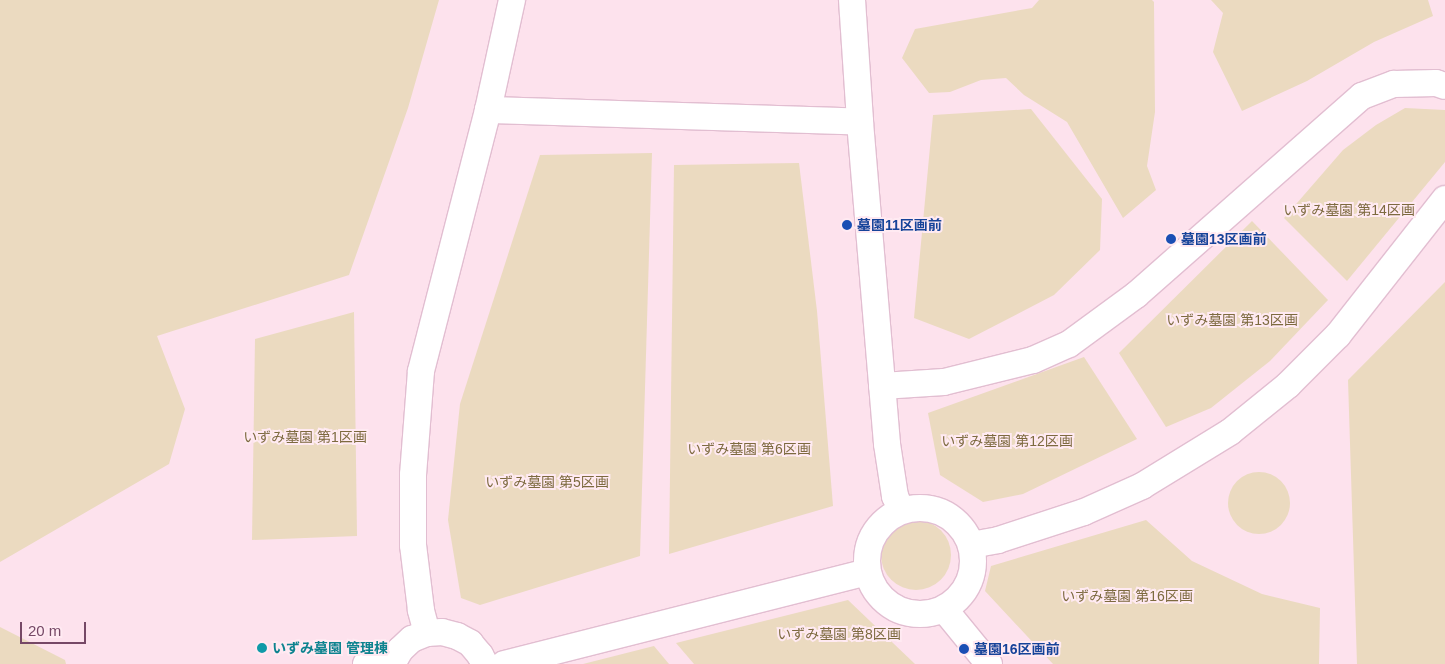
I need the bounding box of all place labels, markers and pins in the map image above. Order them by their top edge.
place label: 墓園11区画前 [857,217,942,233]
marker: 墓園11区画前 [841,219,853,231]
place label: 墓園13区画前 [1181,231,1267,247]
marker: 墓園13区画前 [1165,233,1177,245]
place label: いずみ墓園 管理棟 [272,640,388,656]
place label: 墓園16区画前 [974,641,1060,657]
marker: いずみ墓園 管理棟 [256,642,268,654]
marker: 墓園16区画前 [958,643,970,655]

